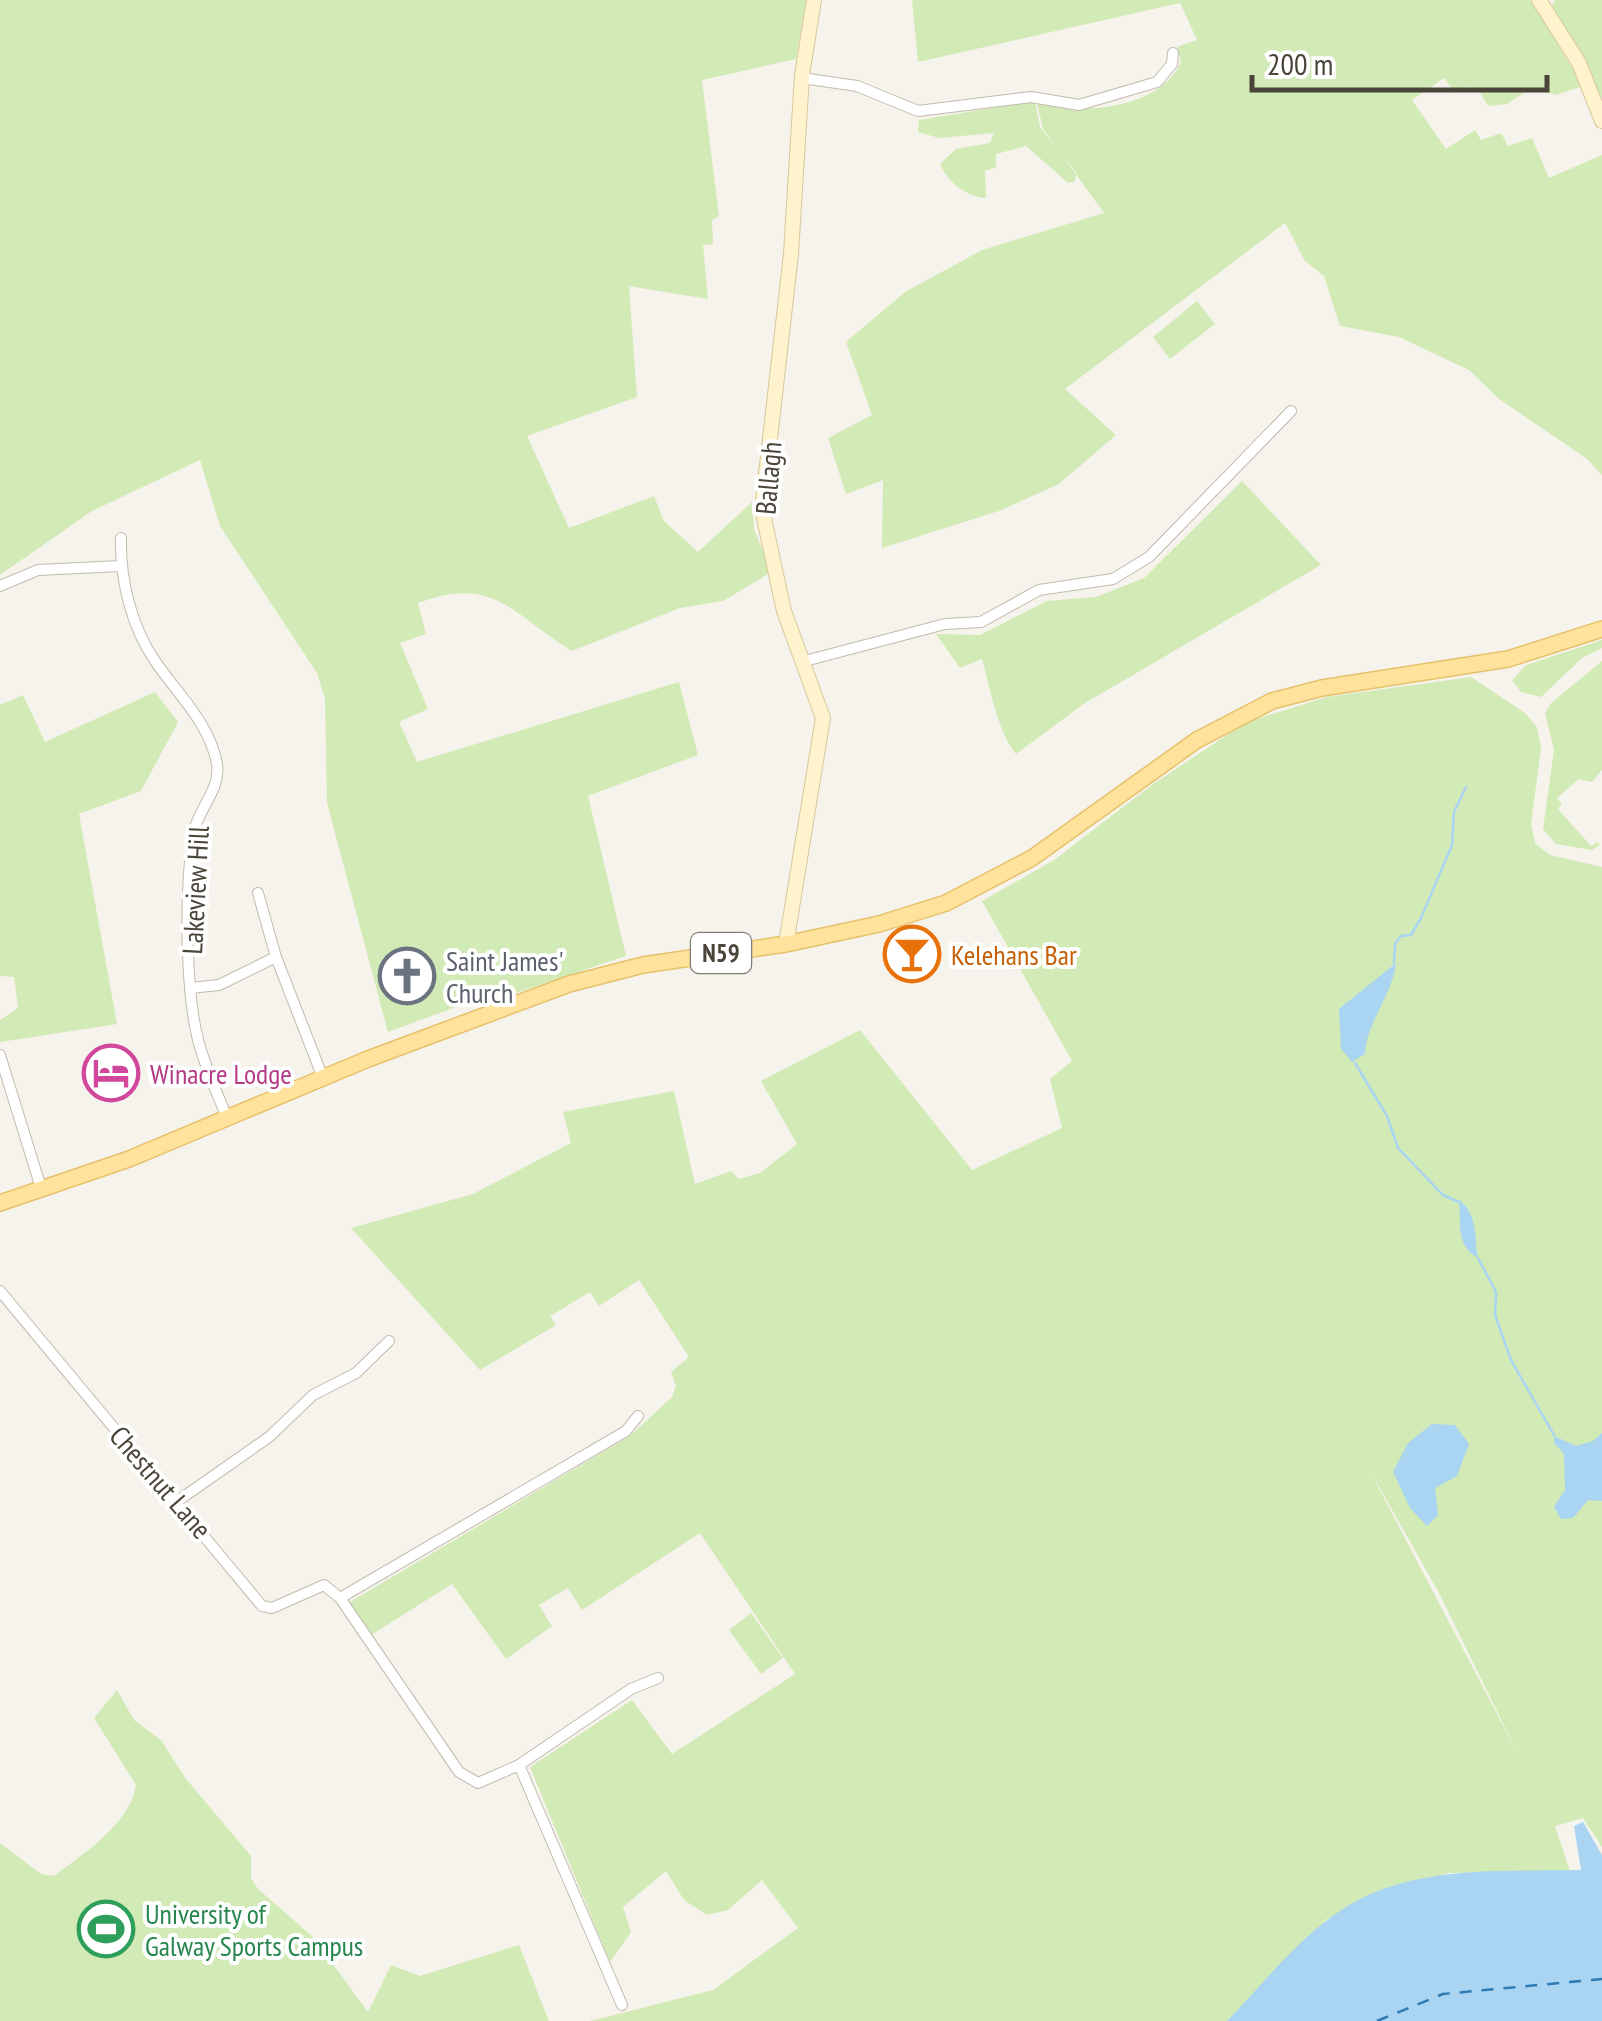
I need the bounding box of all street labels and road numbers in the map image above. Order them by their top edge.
street label: Ballagh [746,440,790,516]
street label: Lakeview Hill [173,824,217,955]
road number: N59 [691,933,751,973]
street label: Chestnut Lane [102,1418,220,1546]

